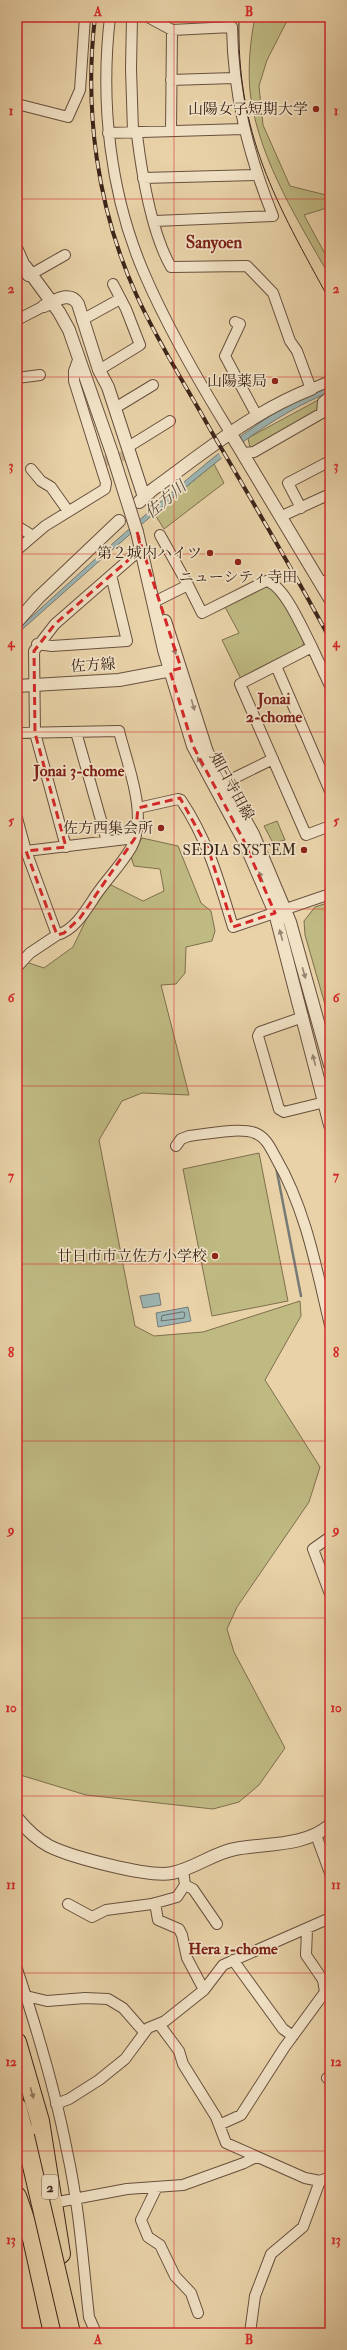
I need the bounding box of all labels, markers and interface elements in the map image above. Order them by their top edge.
text: A [93,4,103,20]
text: B [245,4,253,20]
place label: 山陽女子短期大学 [188,100,308,119]
text: 1 [9,103,14,119]
text: 1 [334,103,339,119]
marker: 山陽女子短期大学 [311,104,321,114]
district label: Sanyoen [186,232,242,254]
text: 2 [8,281,15,297]
text: 2 [333,281,340,297]
place label: 山陽薬局 [207,372,267,391]
marker: 山陽薬局 [270,376,280,386]
text: 3 [9,458,14,474]
text: 3 [334,458,339,474]
water label: 佐方川 [141,475,192,523]
place label: 第２城内ハイツ [97,544,202,563]
marker: 第２城内ハイツ [205,548,215,558]
marker: ニューシティ寺田 [233,557,243,567]
place label: ニューシティ寺田 [179,568,297,587]
text: 4 [6,635,15,651]
text: 4 [331,635,340,651]
one-way arrow [171,643,177,655]
street label: 佐方線 [70,654,116,677]
district label: Jonai 2-chome [246,689,303,727]
one-way arrow [190,700,196,712]
street label: 畑口寺田線 [205,749,258,824]
one-way arrow [197,756,203,768]
district label: Jonai 3-chome [33,761,125,782]
text: 5 [8,813,14,829]
text: 5 [333,813,339,829]
place label: 佐方西集会所 [63,819,153,838]
marker: 佐方西集会所 [156,823,166,833]
place label: SEDIA SYSTEM [183,841,296,860]
marker: SEDIA SYSTEM [299,845,309,855]
one-way arrow [257,870,263,882]
one-way arrow [278,928,284,940]
one-way arrow [301,968,307,980]
text: 6 [8,990,16,1006]
text: 6 [333,990,341,1006]
one-way arrow [311,1054,317,1066]
text: 7 [8,1168,15,1184]
text: 7 [333,1168,340,1184]
place label: 廿日市市立佐方小学校 [57,1247,207,1266]
marker: 廿日市市立佐方小学校 [210,1251,220,1261]
text: 8 [8,1345,14,1361]
text: 8 [333,1345,339,1361]
text: 9 [6,1522,15,1538]
text: 9 [331,1522,340,1538]
text: 10 [5,1700,17,1716]
text: 10 [330,1700,342,1716]
text: 11 [6,1877,16,1893]
text: 11 [331,1877,341,1893]
district label: Hera 1-chome [188,1939,278,1959]
text: 12 [5,2054,17,2070]
text: 12 [330,2054,342,2070]
one-way arrow [29,2087,35,2099]
road number: 2 [42,2175,58,2199]
text: 13 [6,2232,16,2248]
text: 13 [331,2232,341,2248]
text: A [93,2332,103,2348]
text: B [245,2332,253,2348]

